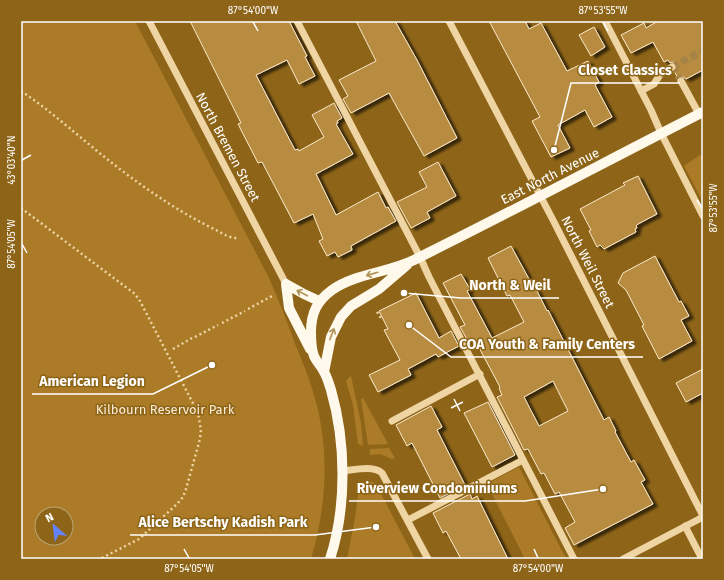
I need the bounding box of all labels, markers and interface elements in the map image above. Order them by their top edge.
text: 87°54'00"W [228,5,279,17]
text: 87°53'55"W [578,5,628,17]
callout: Closet Classics [571,57,680,83]
text: Closet Classics [578,62,672,79]
street label: North Bremen Street [193,90,263,204]
text: 43°03'40"N [6,135,18,185]
street label: East North Avenue [498,145,602,207]
text: 87°53'55"W [708,183,720,233]
street label: North Weil Street [558,214,618,311]
text: 87°54'05"W [6,218,18,269]
one-way arrow [366,271,379,278]
callout: North & Weil [461,272,559,298]
text: North & Weil [469,277,552,294]
one-way arrow [297,289,309,297]
one-way arrow [329,328,337,340]
callout: COA Youth & Family Centers [451,331,643,357]
text: COA Youth & Family Centers [459,336,635,353]
callout: American Legion [32,368,153,394]
text: American Legion [38,373,145,390]
park label: Kilbourn Reservoir Park [96,402,235,417]
callout: Riverview Condominiums [349,475,525,501]
text: Riverview Condominiums [357,480,518,497]
north arrow [34,506,74,546]
callout: Alice Bertschy Kadish Park [130,509,315,535]
text: N [43,510,56,525]
text: Alice Bertschy Kadish Park [138,514,308,531]
text: 87°54'05"W [164,563,215,575]
text: 87°54'00"W [513,563,564,575]

